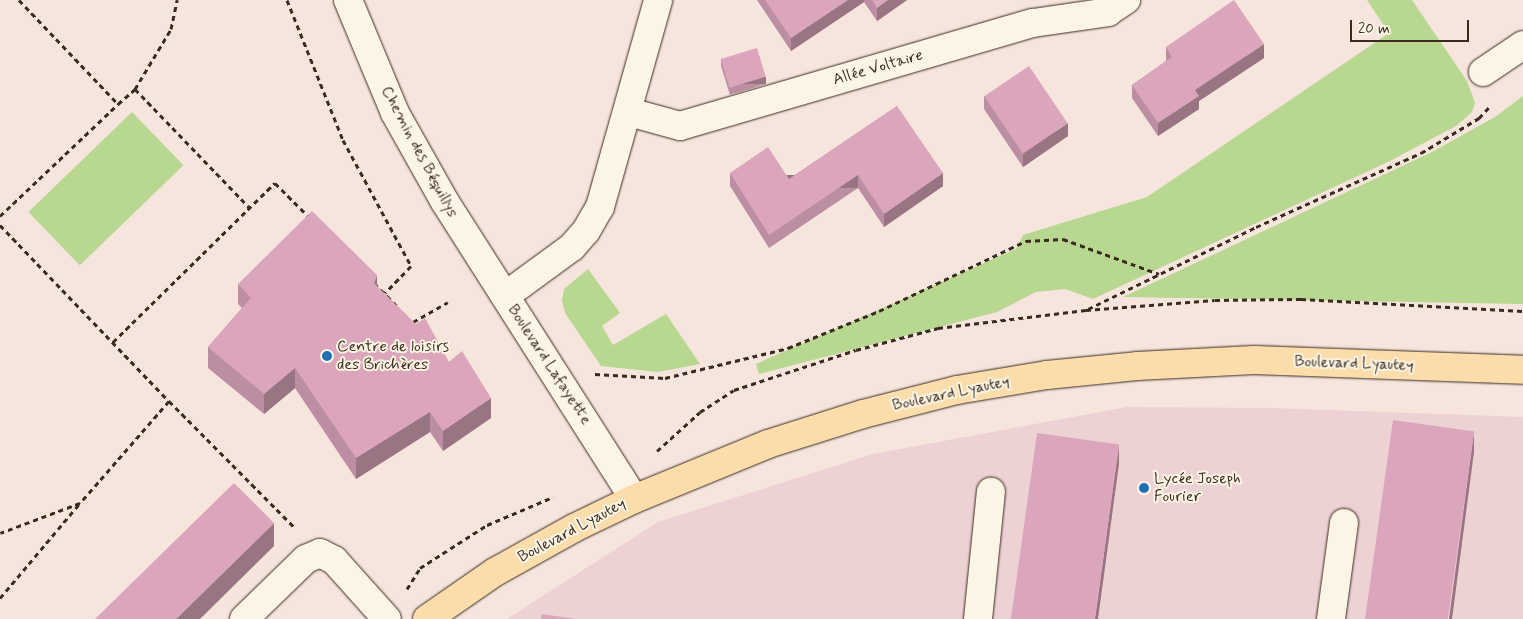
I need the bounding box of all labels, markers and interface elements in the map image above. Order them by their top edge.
scale bar [1353,10,1472,42]
text: 20 m [1358,19,1390,39]
street label: Allée Voltaire [831,46,925,90]
street label: Chemin des Béquillys [376,83,462,221]
street label: Boulevard Lafayette [503,301,595,429]
place label: Centre de loisirs des Brichères [337,337,451,375]
marker: Centre de loisirs des Brichères [321,350,333,362]
street label: Boulevard Lyautey [1293,352,1415,376]
street label: Boulevard Lyautey [890,372,1012,416]
place label: Lycée Joseph Fourier [1154,469,1241,507]
marker: Lycée Joseph Fourier [1138,482,1150,494]
street label: Boulevard Lyautey [514,494,630,568]

